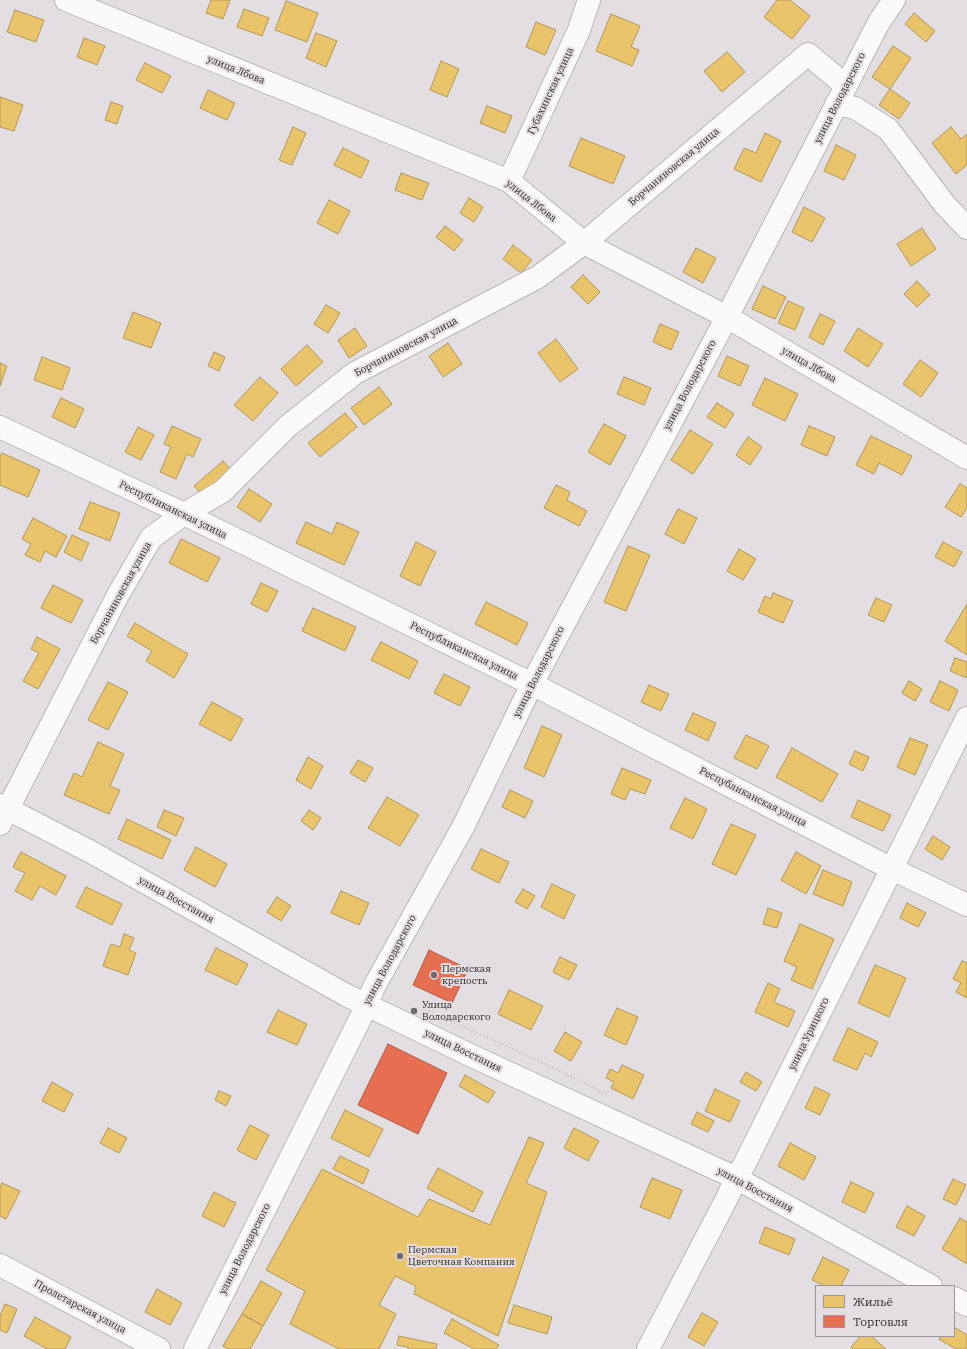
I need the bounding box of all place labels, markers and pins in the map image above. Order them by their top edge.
place label: Пермская крепость [442,963,491,986]
marker: Пермская крепость [429,970,439,980]
place label: Улица Володарского [422,999,491,1022]
marker: Улица Володарского [409,1006,419,1016]
place label: Пермская Цветочная Компания [408,1244,515,1268]
marker: Пермская Цветочная Компания [395,1251,405,1261]

